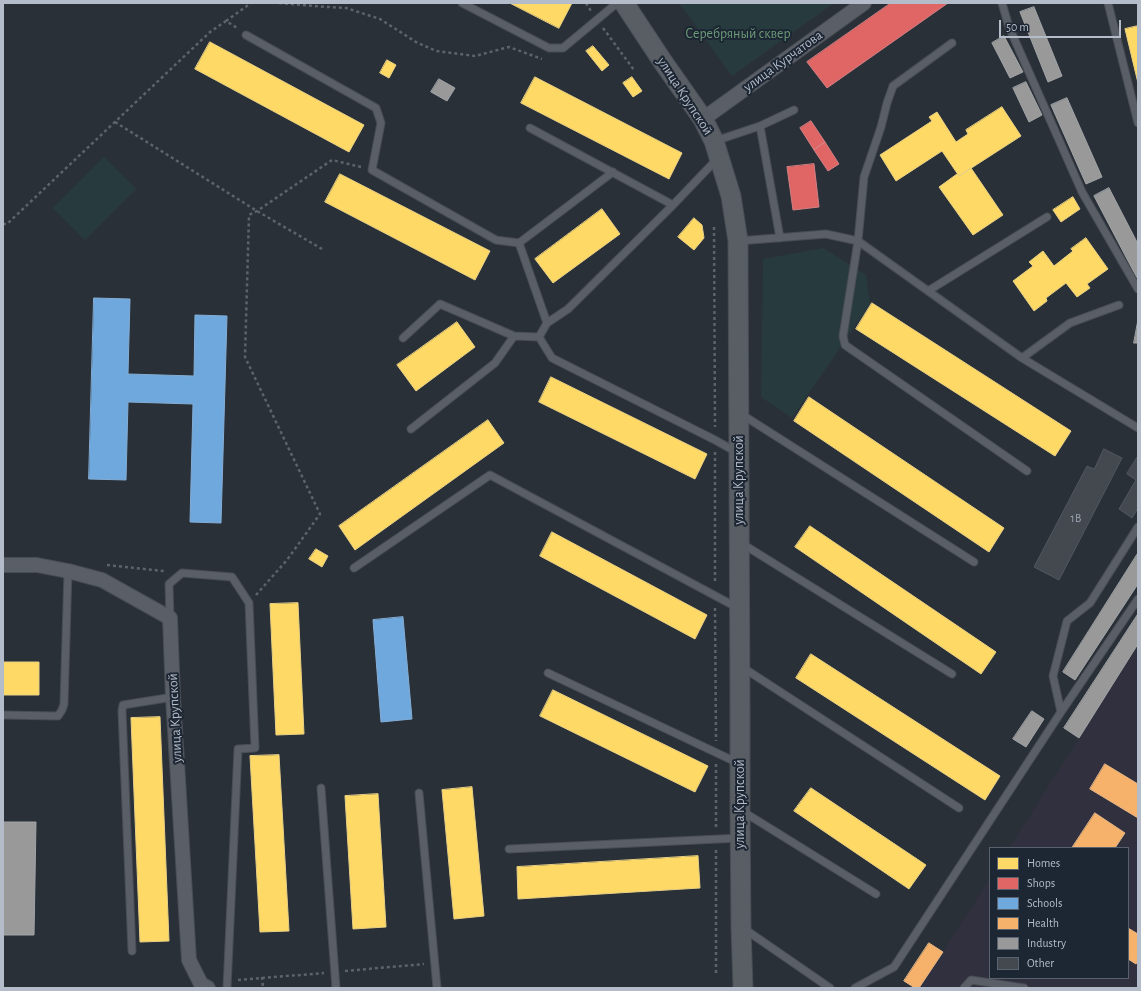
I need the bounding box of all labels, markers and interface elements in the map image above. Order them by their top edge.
scale bar [1001,12,1123,38]
text: 50 m [1006,21,1029,33]
park label: Серебряный сквер [685,26,791,42]
street label: улица Курчатова [740,27,826,95]
street label: улица Крупской [654,54,716,138]
street label: улица Крупской [731,435,747,525]
house number: 1В [1071,511,1081,525]
street label: улица Крупской [164,673,186,763]
street label: улица Крупской [732,759,748,849]
legend [989,847,1129,979]
text: Homes [1027,857,1060,869]
text: Shops [1027,877,1055,889]
text: Schools [1027,897,1062,909]
text: Health [1027,917,1059,929]
text: Industry [1027,937,1066,949]
text: Other [1027,957,1054,969]

